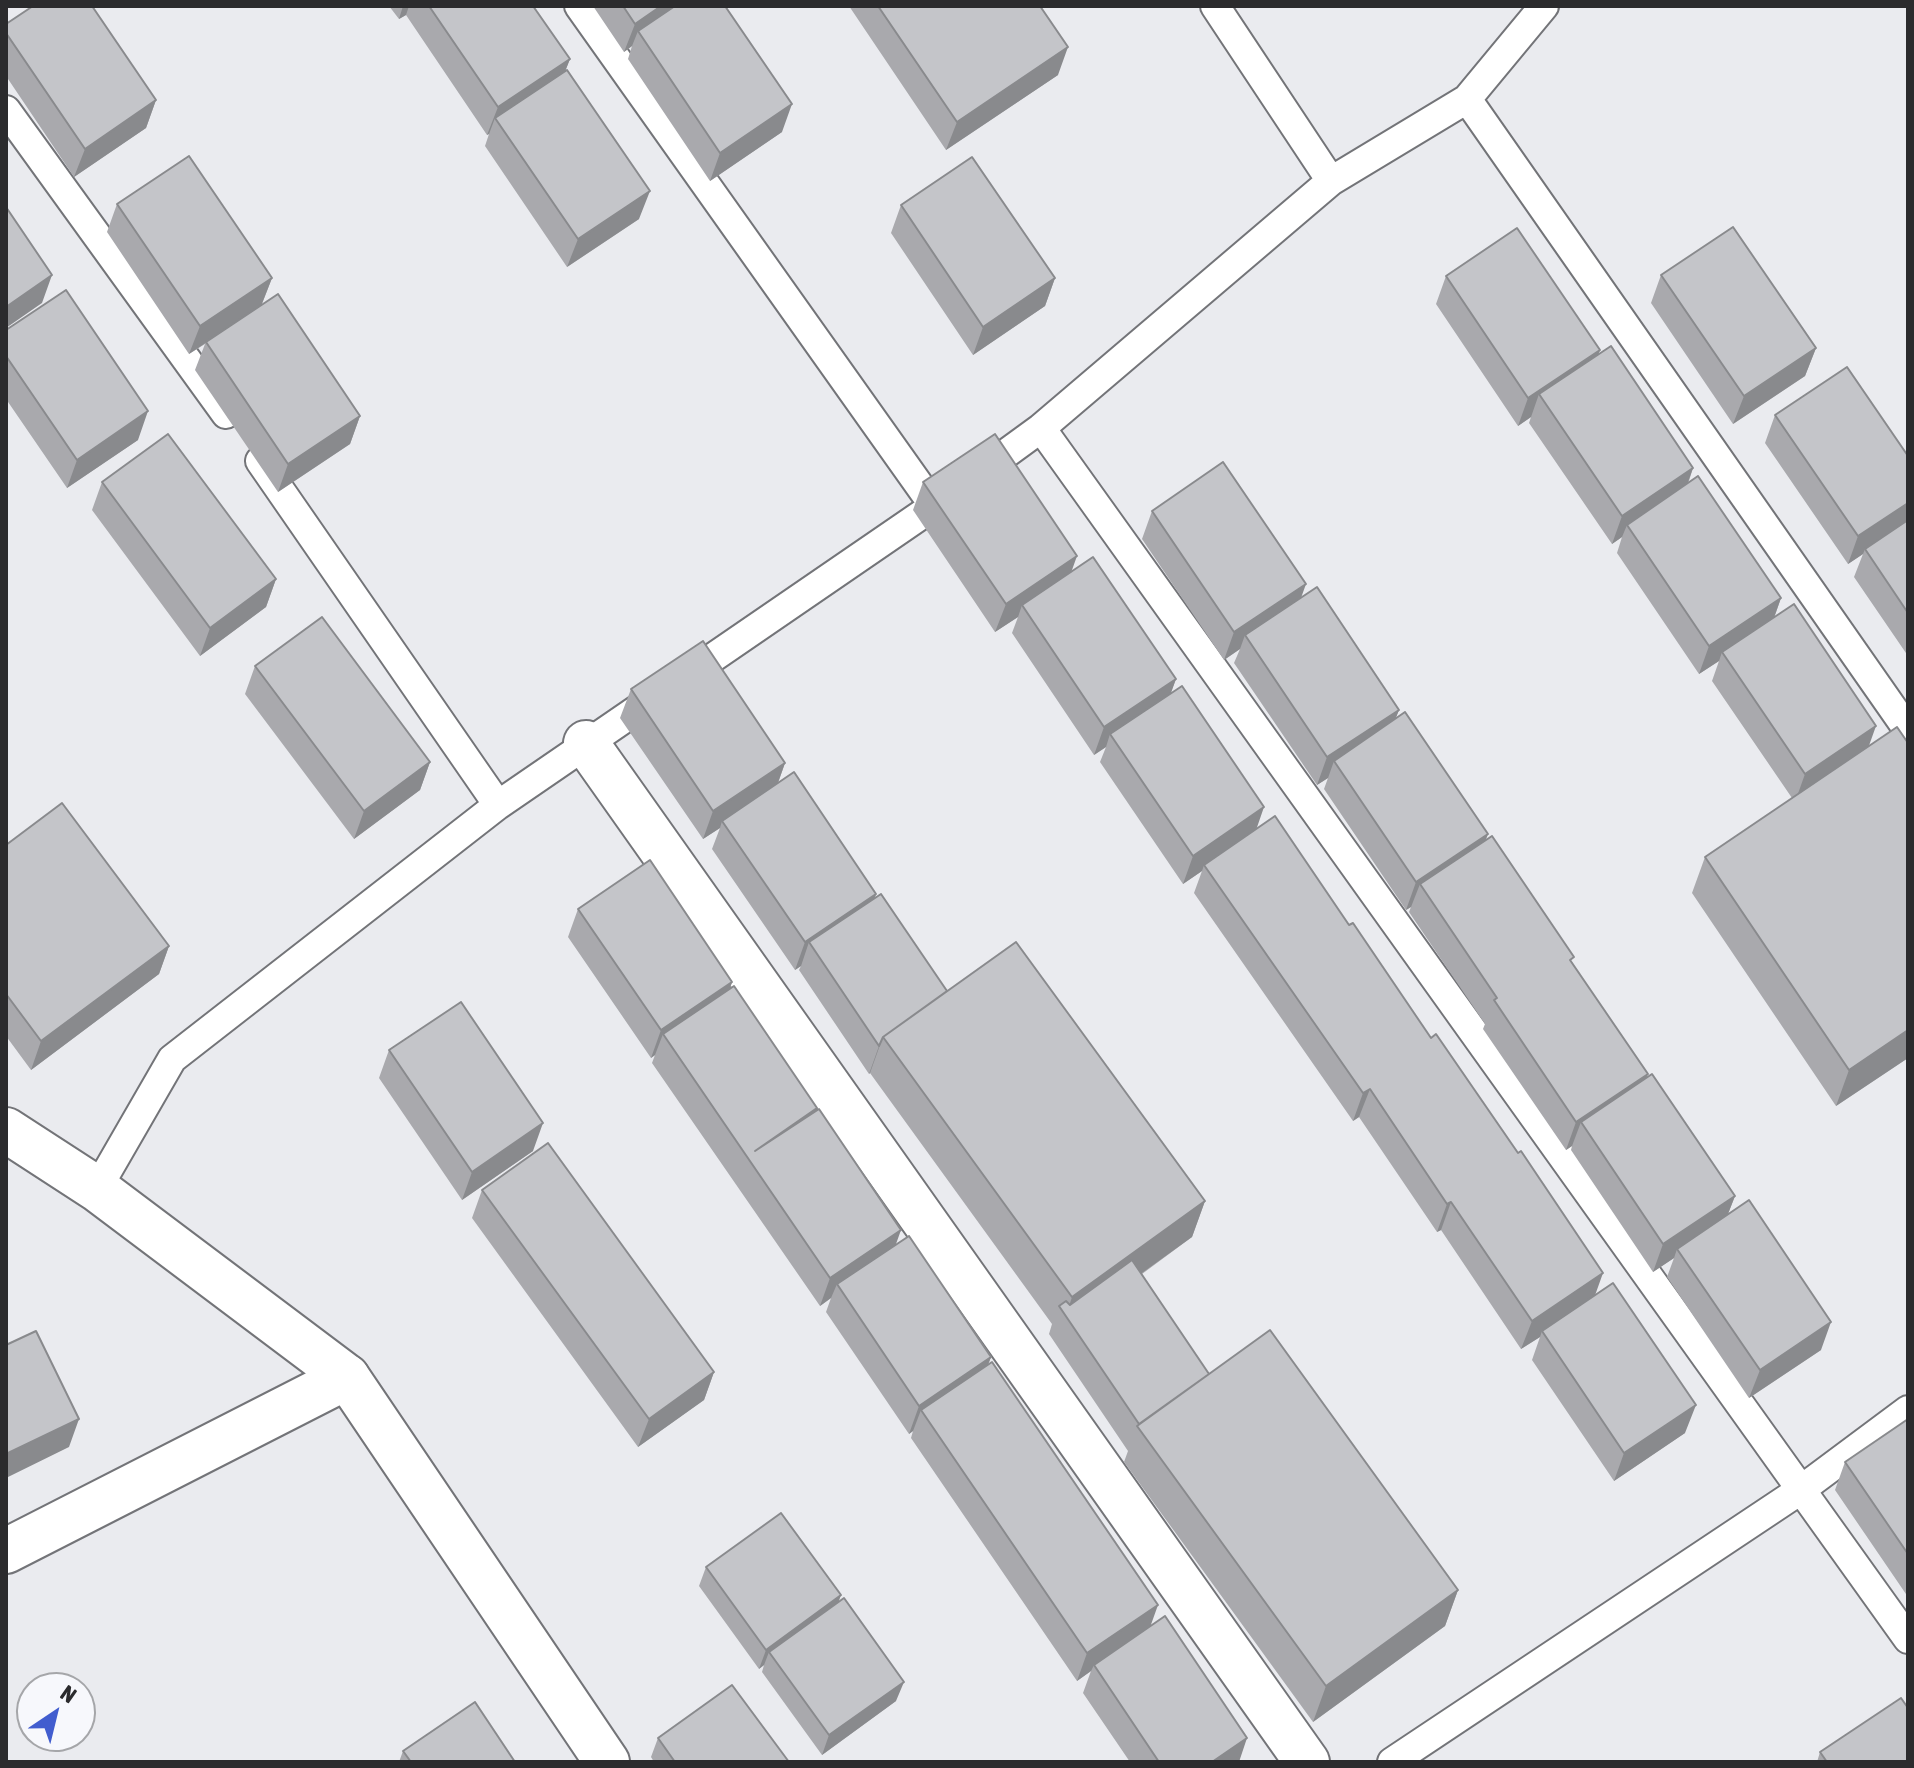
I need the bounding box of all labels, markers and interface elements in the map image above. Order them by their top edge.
north arrow [16,1672,96,1752]
text: N [56,1680,81,1708]

